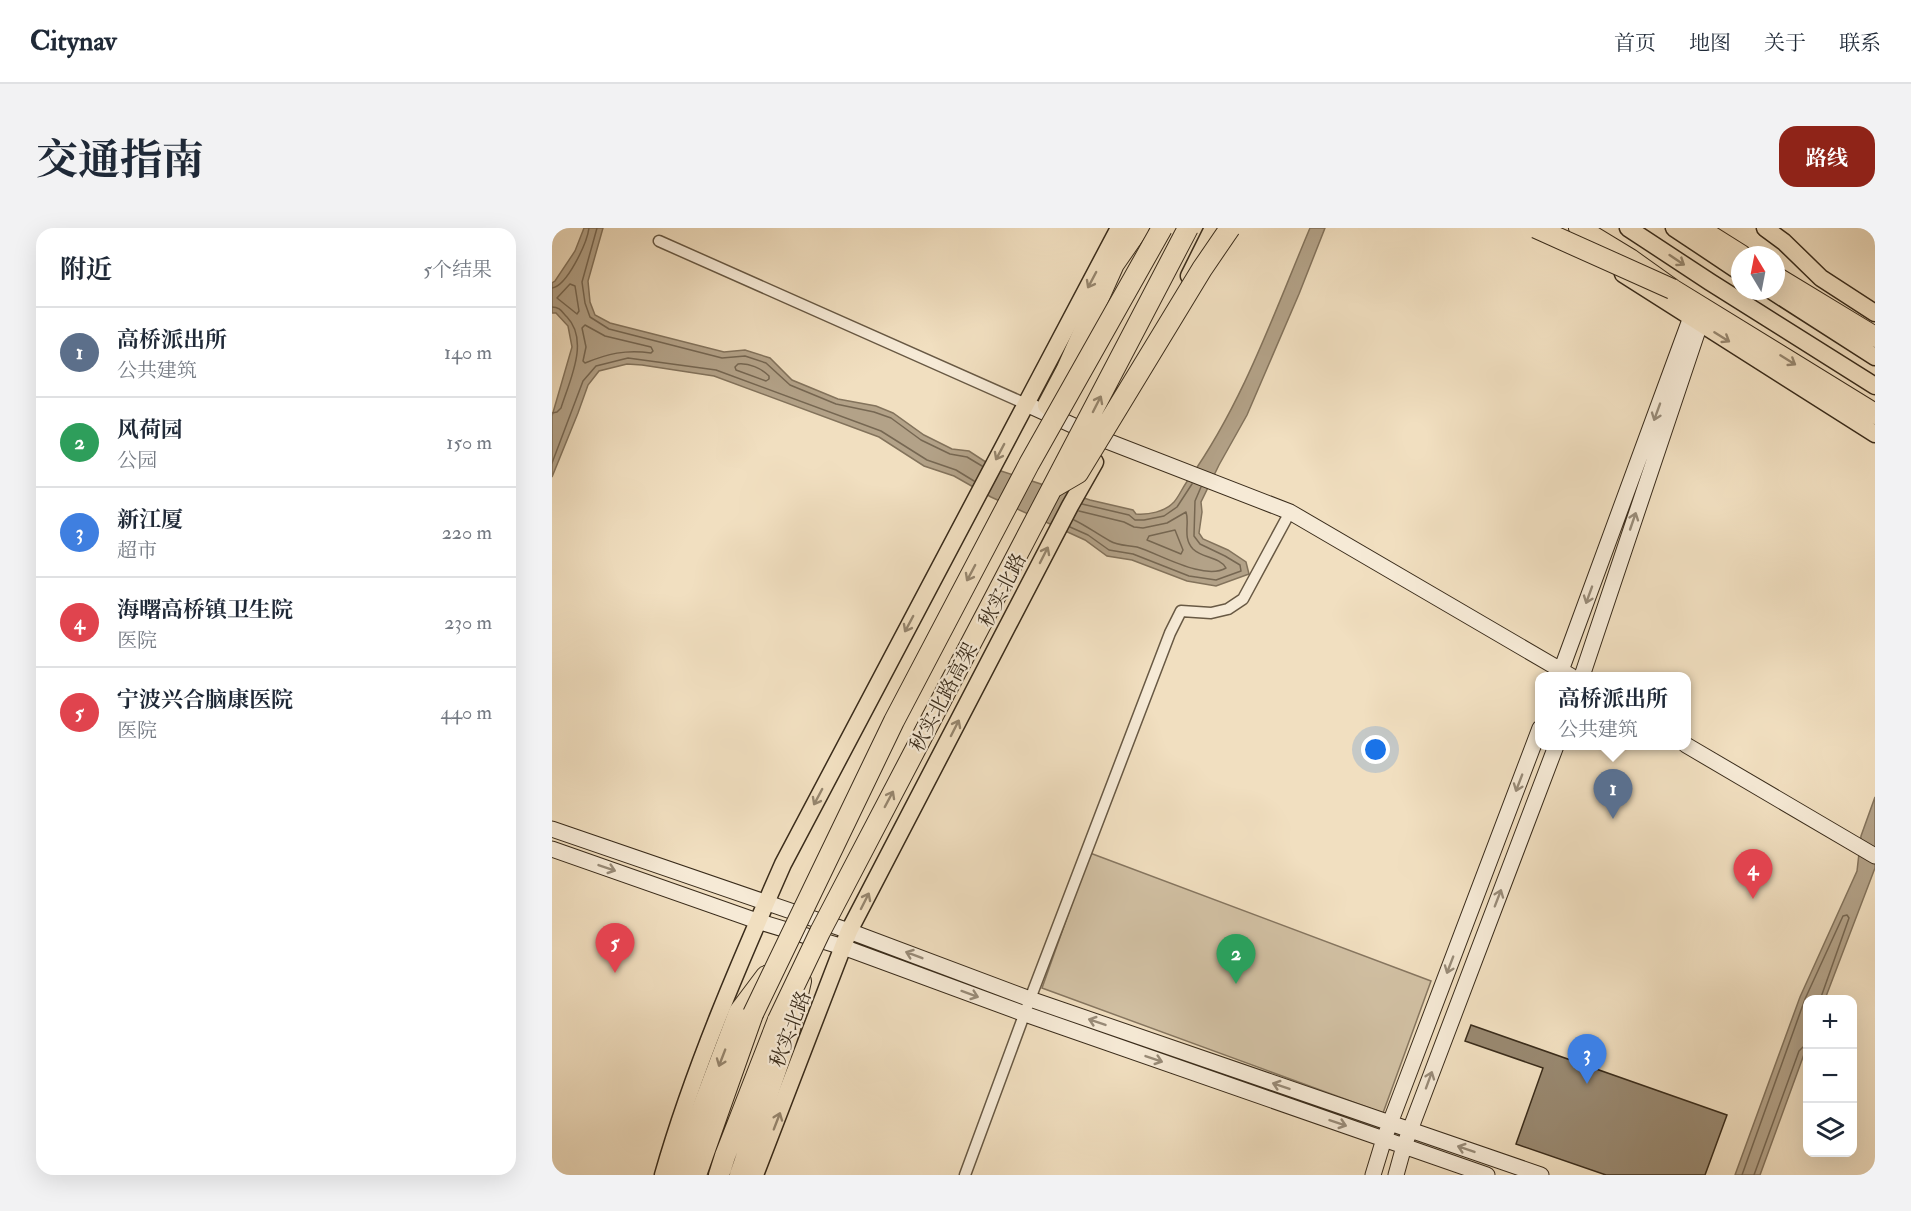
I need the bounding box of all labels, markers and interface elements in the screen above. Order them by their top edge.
text: Citynav [30,24,117,59]
text: 首页 [1614,30,1656,57]
text: 地图 [1689,30,1731,57]
text: 关于 [1764,30,1806,57]
text: 联系 [1839,30,1881,57]
button: 路线 [1779,126,1875,187]
text: 交通指南 [36,135,204,187]
north arrow [1731,246,1785,300]
text: 附近 [60,254,112,286]
one-way arrow [1668,255,1685,267]
text: 5个结果 [423,257,492,282]
one-way arrow [1086,270,1097,288]
text: 高桥派出所 [117,326,227,354]
one-way arrow [1713,332,1730,344]
text: 1 [76,340,83,365]
text: 140 m [444,340,492,365]
one-way arrow [1779,355,1796,367]
text: 公共建筑 [117,358,197,383]
one-way arrow [1092,395,1103,413]
one-way arrow [1650,402,1661,420]
text: 风荷园 [117,416,183,444]
text: 2 [74,430,85,455]
text: 150 m [446,430,492,455]
one-way arrow [994,443,1006,461]
text: 公园 [117,448,157,473]
text: 新江厦 [117,506,183,534]
one-way arrow [1629,512,1640,531]
text: 3 [76,520,83,545]
text: 220 m [442,520,492,545]
text: 超市 [117,538,157,563]
one-way arrow [1039,546,1050,564]
street label: 秋实北路 [973,549,1032,632]
one-way arrow [965,564,976,582]
one-way arrow [1583,585,1594,603]
text: 海曙高桥镇卫生院 [117,596,293,624]
text: 4 [74,610,85,635]
text: 230 m [444,610,492,635]
one-way arrow [903,615,915,633]
text: 医院 [117,628,157,653]
street label: 秋实北路高架 [904,638,983,756]
popup [1535,672,1691,750]
text: 高桥派出所 [1558,685,1668,713]
text: 宁波兴合脑康医院 [117,686,293,714]
text: 5 [75,700,84,725]
text: 440 m [440,700,492,725]
text: 公共建筑 [1558,717,1638,742]
text: 医院 [117,718,157,743]
one-way arrow [949,719,961,737]
your location [1361,735,1390,764]
pin: 1 [1594,770,1632,819]
one-way arrow [1512,773,1523,792]
one-way arrow [812,787,824,805]
one-way arrow [884,791,896,809]
pin: 4 [1734,850,1772,899]
one-way arrow [597,864,616,875]
one-way arrow [1493,889,1504,908]
one-way arrow [859,893,871,910]
pin: 5 [596,924,634,973]
pin: 2 [1216,934,1256,984]
one-way arrow [905,949,924,960]
one-way arrow [1444,955,1455,974]
street label: 秋实北路 [764,987,816,1071]
one-way arrow [960,989,979,1000]
map controls [1803,995,1857,1157]
button: + [1803,995,1857,1049]
one-way arrow [1088,1016,1107,1027]
pin: 3 [1568,1034,1606,1084]
one-way arrow [715,1048,726,1067]
button: − [1803,1049,1857,1103]
one-way arrow [1144,1054,1163,1065]
one-way arrow [1424,1071,1435,1090]
one-way arrow [1272,1079,1291,1090]
button: layers [1803,1103,1857,1157]
one-way arrow [772,1112,783,1130]
one-way arrow [1328,1118,1347,1129]
one-way arrow [1457,1142,1476,1153]

